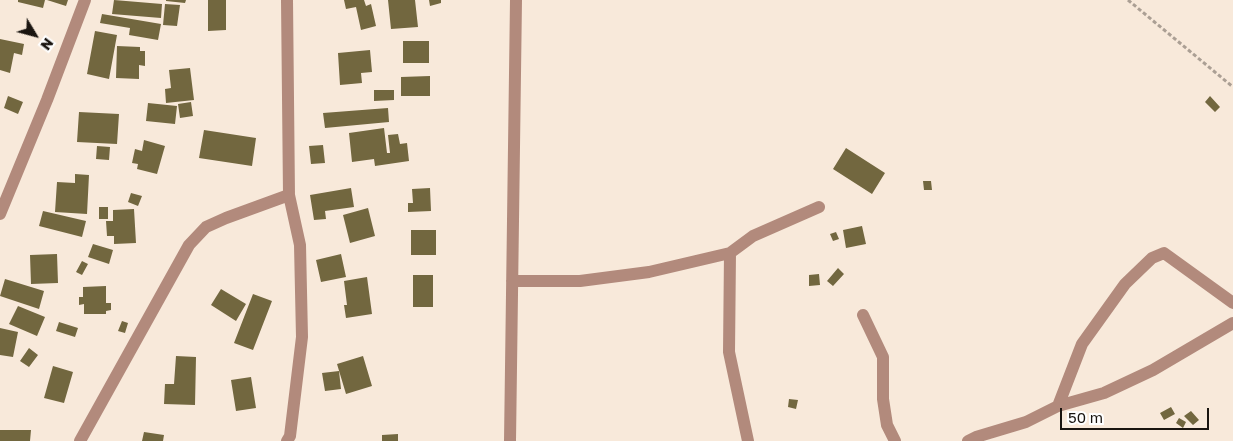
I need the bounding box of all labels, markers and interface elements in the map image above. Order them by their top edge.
north arrow [10,10,60,60]
text: N [37,35,57,54]
scale bar [1063,398,1212,430]
text: 50 m [1068,408,1103,426]

